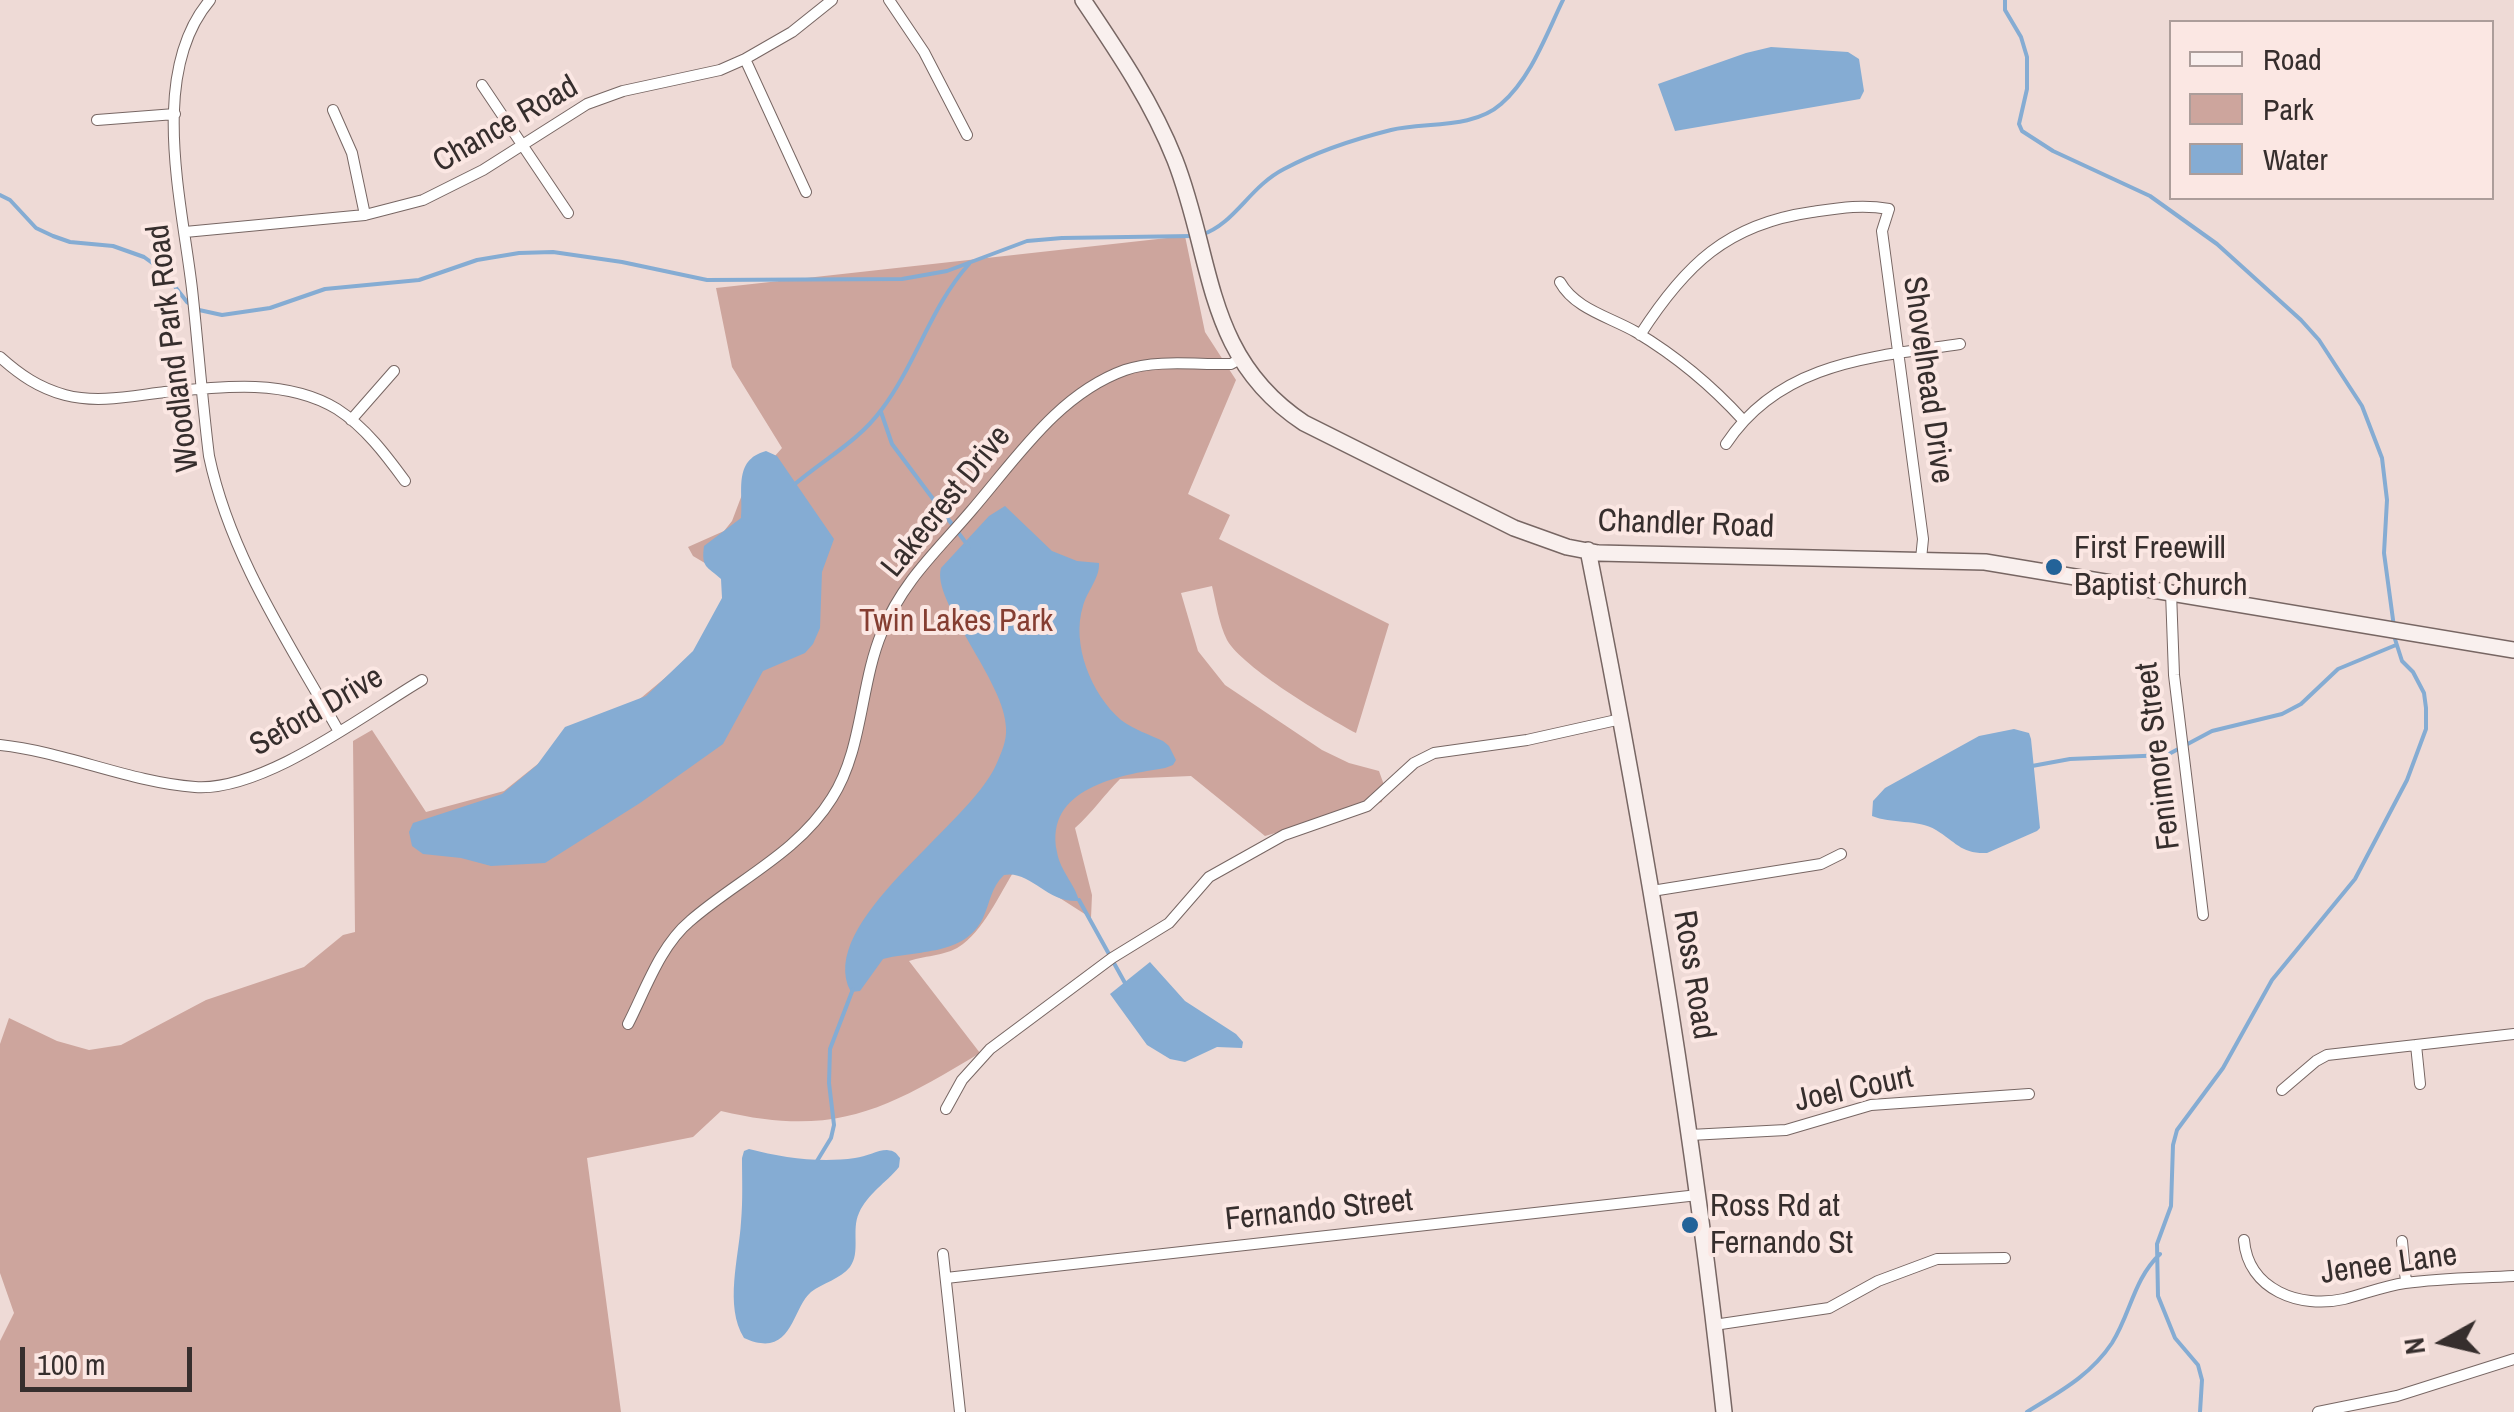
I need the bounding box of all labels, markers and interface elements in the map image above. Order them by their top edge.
legend [2169,20,2494,200]
text: Road [2263,39,2322,79]
street label: Chance Road [427,68,585,182]
text: Park [2263,89,2314,129]
text: Water [2263,139,2328,179]
street label: Woodland Park Road [140,222,208,474]
street label: Shovelhead Drive [1893,274,1961,486]
street label: Lakecrest Drive [874,419,1020,585]
street label: Chandler Road [1597,503,1775,547]
place label: First Freewill Baptist Church [2074,530,2248,605]
marker: First Freewill Baptist Church [2043,556,2065,578]
park label: Twin Lakes Park [859,603,1053,641]
street label: Seford Drive [244,659,390,765]
street label: Fenimore Street [2128,660,2190,852]
street label: Ross Road [1664,908,1722,1042]
street label: Joel Court [1792,1059,1916,1121]
street label: Fernando Street [1223,1182,1415,1240]
place label: Ross Rd at Fernando St [1710,1188,1853,1263]
marker: Ross Rd at Fernando St [1679,1214,1701,1236]
street label: Jenee Lane [2318,1236,2460,1294]
north arrow [2394,1292,2494,1392]
scale bar [25,1327,198,1389]
text: N [2394,1335,2434,1357]
text: 100 m [37,1344,105,1384]

